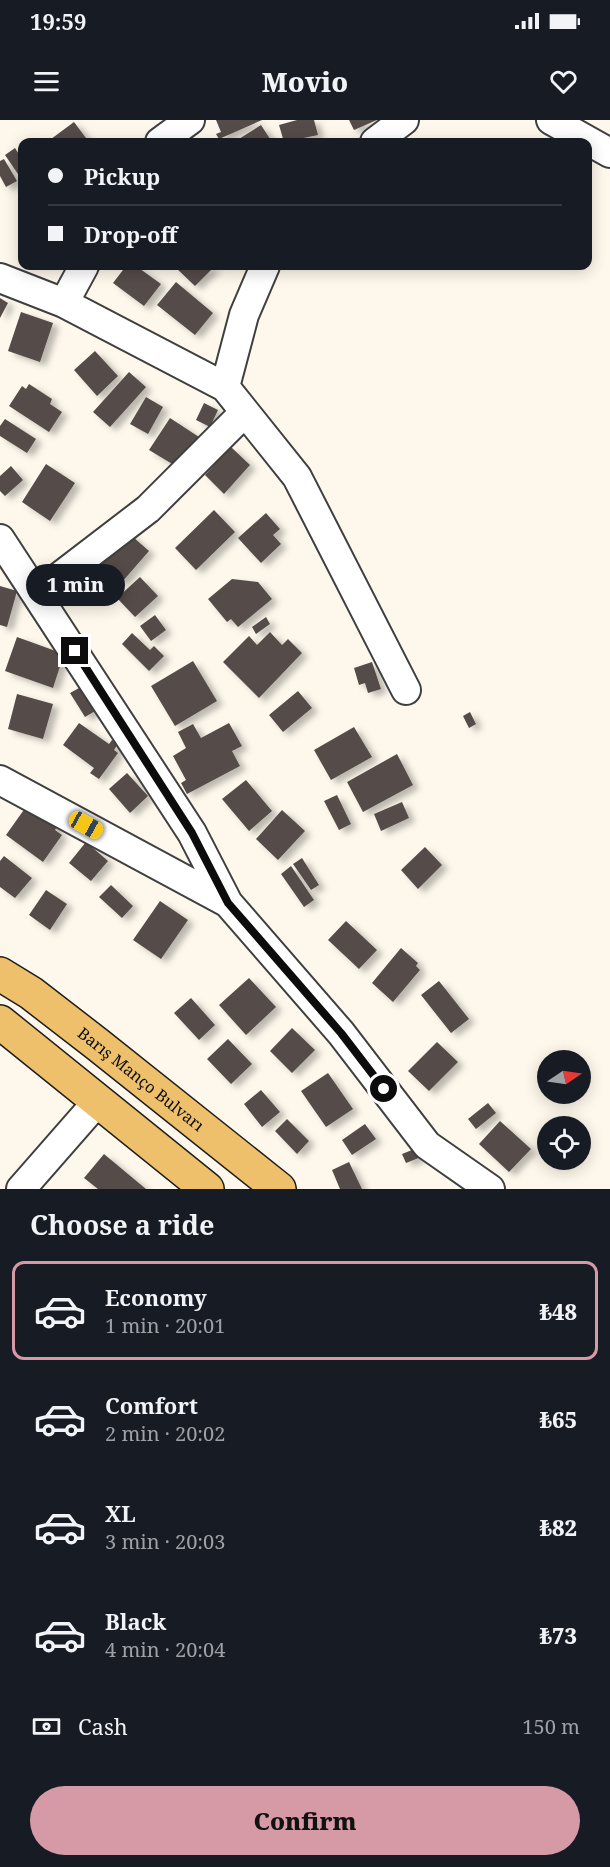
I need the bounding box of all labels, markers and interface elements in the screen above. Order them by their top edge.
text: 19:59 [30,6,86,36]
text: Movio [262,63,348,100]
icon: menu [30,65,63,98]
icon: heart [547,65,580,98]
text: Pickup [84,161,160,191]
text: Drop-off [84,219,177,249]
callout: 1 min [26,564,124,606]
text: 1 min [47,571,104,598]
route end [61,637,88,664]
car [66,808,106,842]
street label: Barış Manço Bulvarı [73,1022,209,1136]
north arrow [537,1050,591,1104]
map controls [537,1050,591,1170]
route start [370,1075,397,1102]
button: locate [537,1116,591,1170]
text: Choose a ride [30,1206,215,1243]
text: Economy [105,1282,207,1312]
icon: car [33,1284,87,1338]
text: ₺48 [540,1296,577,1326]
text: 1 min · 20:01 [105,1312,225,1339]
text: Comfort [105,1390,198,1420]
icon: car [33,1392,87,1446]
text: ₺65 [540,1404,577,1434]
text: 2 min · 20:02 [105,1420,225,1447]
text: XL [105,1498,136,1528]
icon: car [33,1500,87,1554]
text: ₺82 [540,1512,577,1542]
text: 3 min · 20:03 [105,1528,225,1555]
text: Black [105,1606,166,1636]
icon: car [33,1608,87,1662]
text: ₺73 [540,1620,577,1650]
text: 4 min · 20:04 [105,1636,225,1663]
icon: cash [30,1710,63,1743]
text: Cash [78,1711,128,1741]
text: 150 m [522,1713,580,1740]
button: Confirm [30,1786,580,1855]

